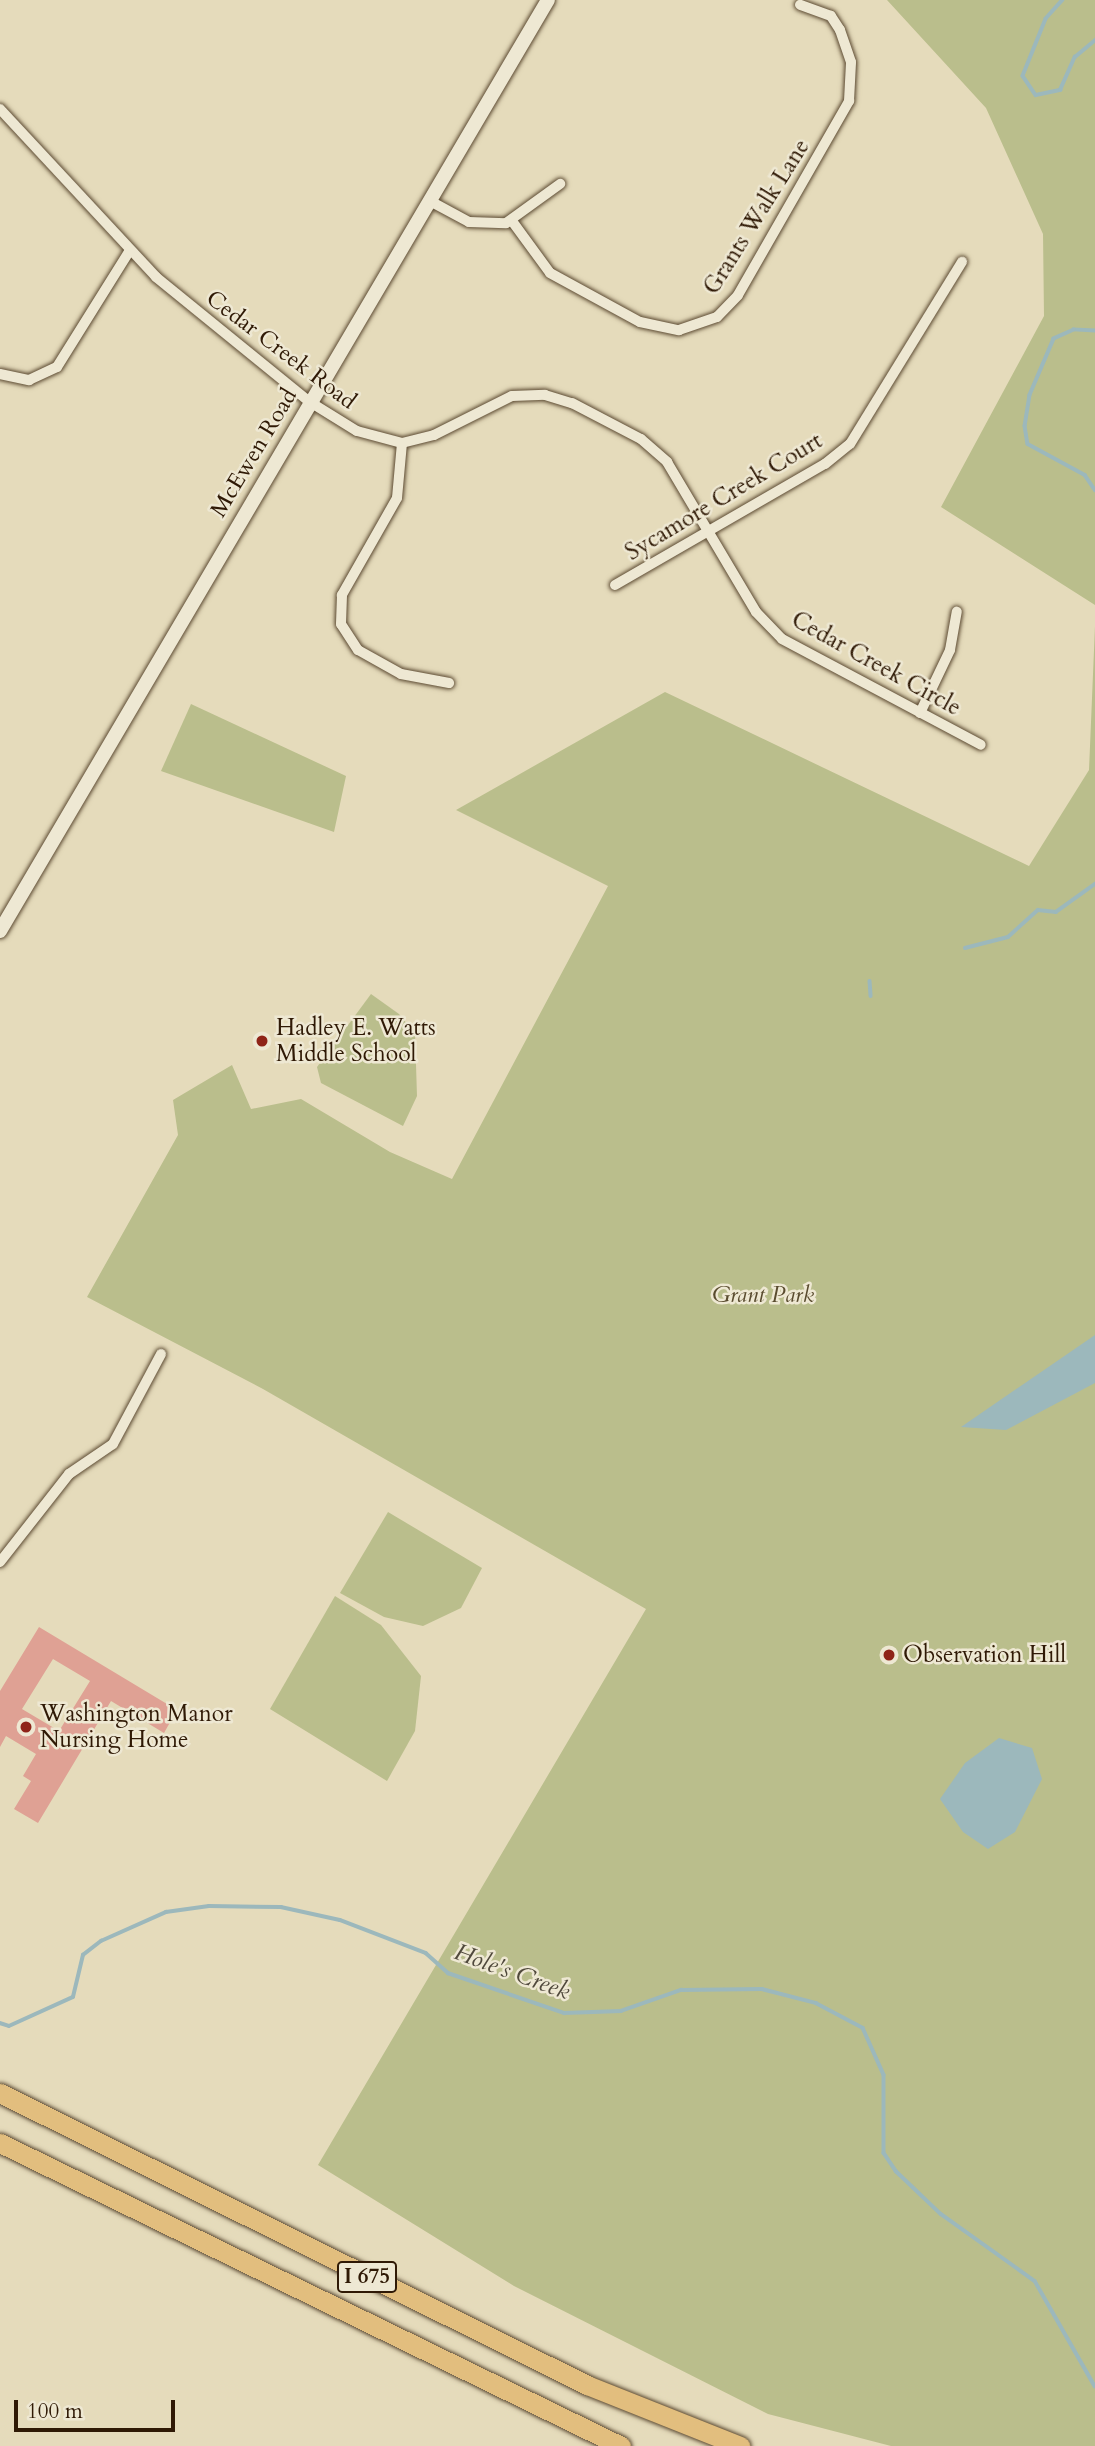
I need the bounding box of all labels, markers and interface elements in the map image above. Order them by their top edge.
street label: Grants Walk Lane [698,134,816,300]
street label: Cedar Creek Road [201,285,361,415]
street label: McEwen Road [205,384,303,522]
street label: Sycamore Creek Court [621,427,827,567]
street label: Cedar Creek Circle [787,606,965,722]
place label: Hadley E. Watts Middle School [276,1014,436,1068]
marker: Hadley E. Watts Middle School [254,1033,270,1049]
park label: Grant Park [712,1281,814,1309]
place label: Observation Hill [903,1641,1066,1669]
marker: Observation Hill [881,1647,897,1663]
place label: Washington Manor Nursing Home [40,1700,233,1754]
marker: Washington Manor Nursing Home [18,1719,34,1735]
water label: Hole's Creek [450,1938,574,2006]
road number: I 675 [336,2260,398,2294]
scale bar [18,2386,178,2430]
text: 100 m [27,2397,83,2426]

